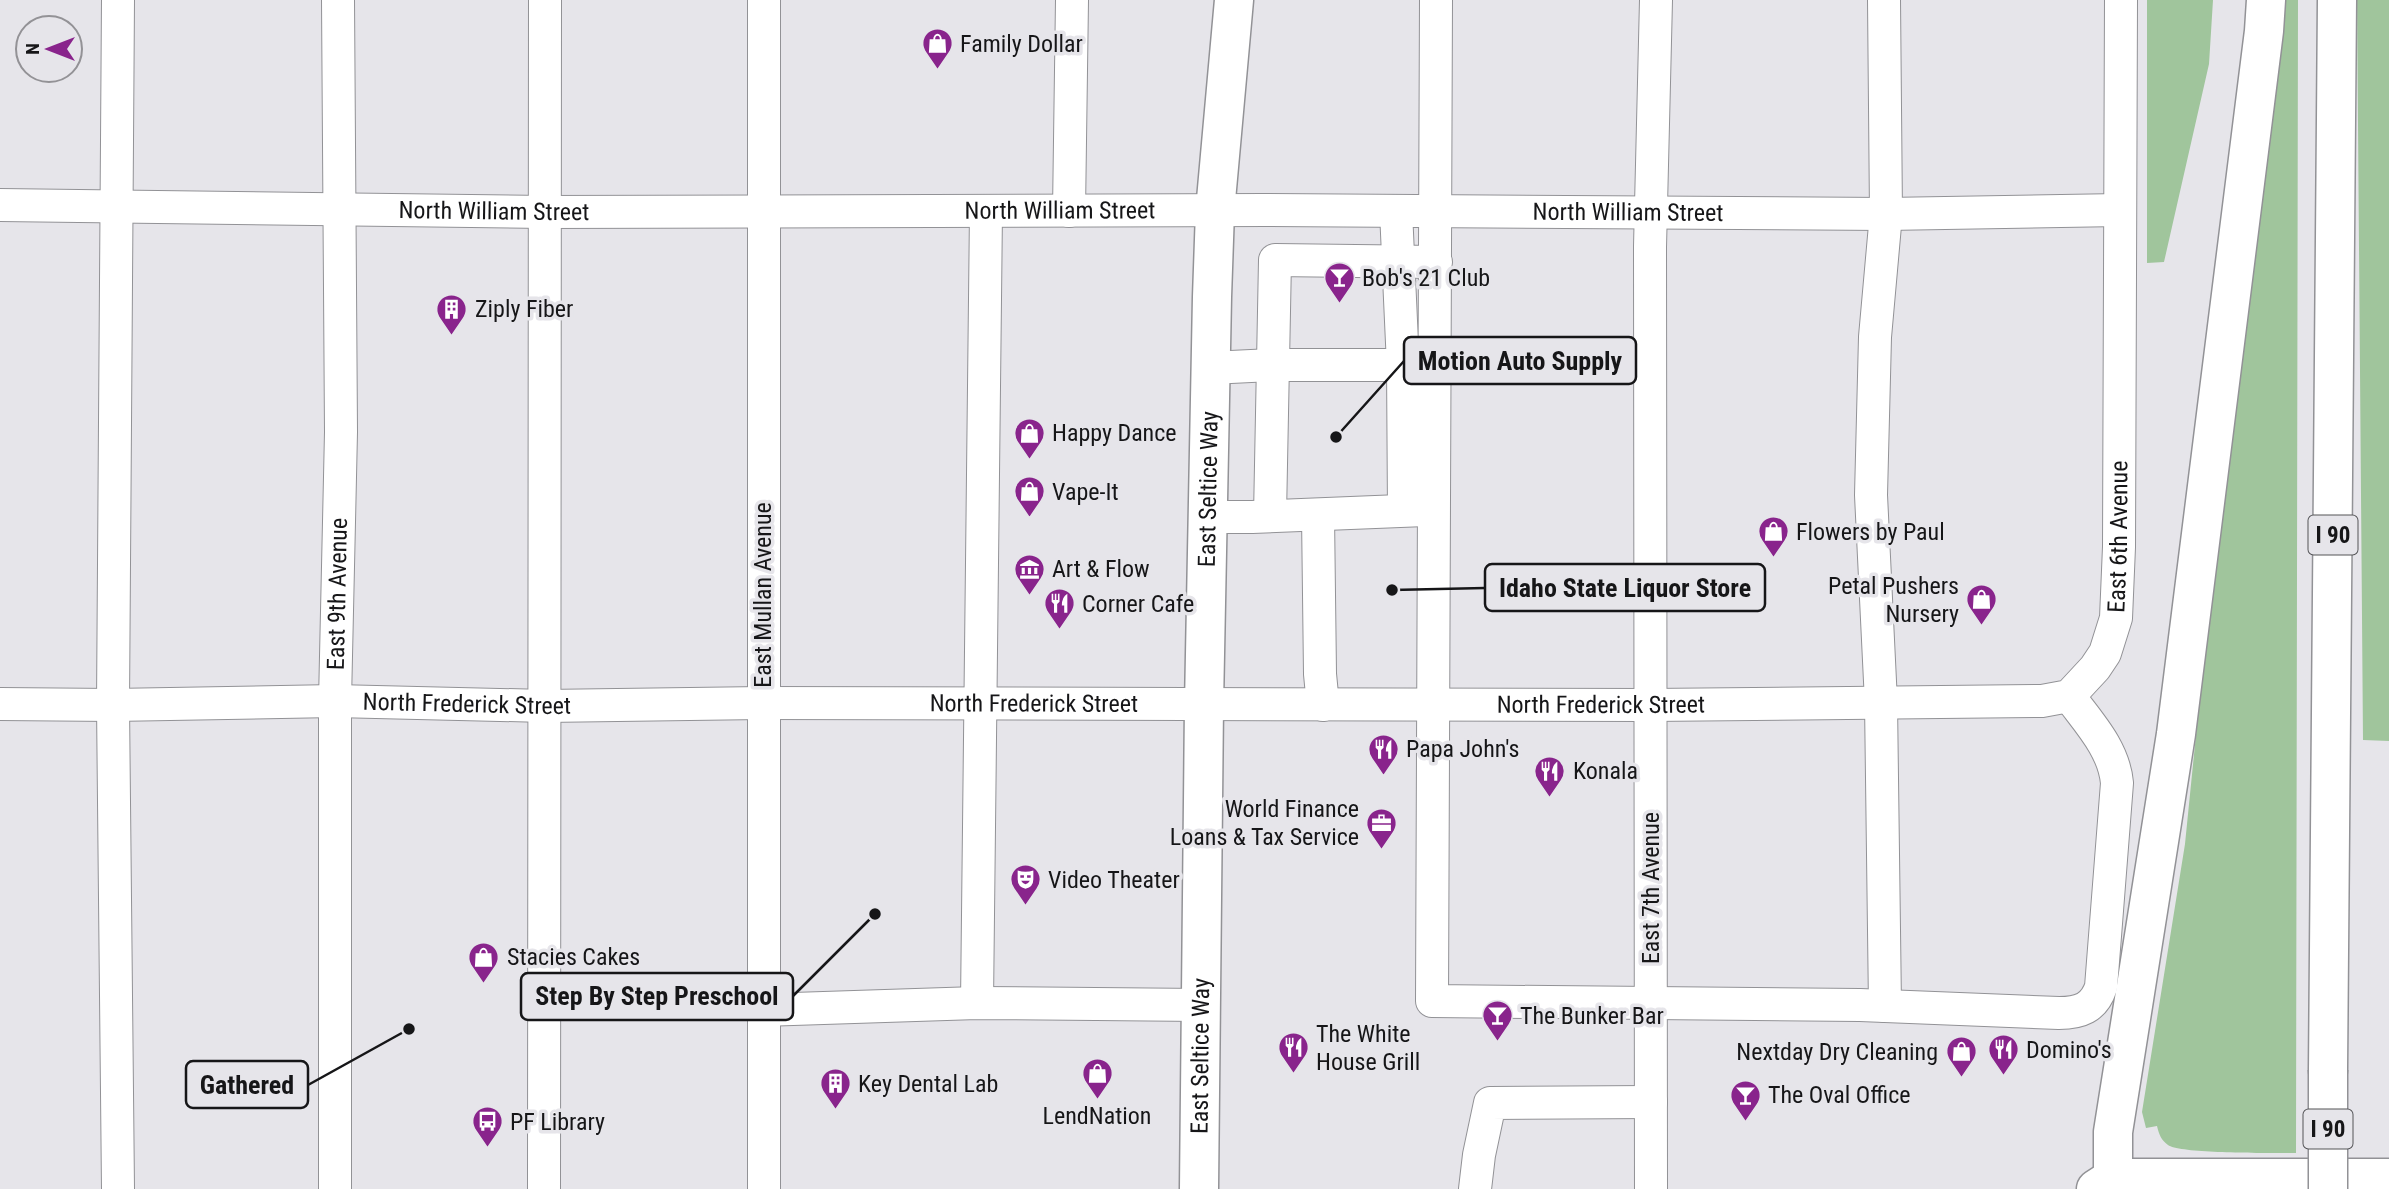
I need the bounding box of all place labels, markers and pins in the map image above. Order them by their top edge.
shop icon: Family Dollar [920,27,954,71]
place label: Family Dollar [960,30,1083,58]
bar icon: Bob's 21 Club [1322,261,1356,305]
place label: Bob's 21 Club [1362,264,1490,292]
building icon: Ziply Fiber [435,292,469,336]
place label: Ziply Fiber [475,295,573,323]
callout: Motion Auto Supply [1404,337,1636,384]
shop icon: Happy Dance [1012,416,1046,460]
place label: Happy Dance [1052,419,1177,447]
shop icon: Vape-It [1012,475,1046,519]
place label: Vape-It [1052,478,1119,506]
shop icon: Flowers by Paul [1756,515,1790,559]
place label: Flowers by Paul [1796,518,1945,546]
museum icon: Art & Flow [1012,552,1046,596]
place label: Art & Flow [1052,555,1150,583]
callout: Idaho State Liquor Store [1485,564,1765,611]
place label: Petal Pushers Nursery [1828,572,1959,628]
shop icon: Petal Pushers Nursery [1965,583,1999,627]
restaurant icon: Corner Cafe [1042,587,1076,631]
place label: Corner Cafe [1082,590,1194,618]
restaurant icon: Papa John's [1366,732,1400,776]
place label: Papa John's [1406,735,1519,763]
restaurant icon: Konala [1533,754,1567,798]
place label: Konala [1573,757,1638,785]
place label: World Finance Loans & Tax Service [1170,795,1359,851]
office icon: World Finance Loans & Tax Service [1365,806,1399,850]
theatre icon: Video Theater [1008,863,1042,907]
place label: Video Theater [1048,866,1180,894]
shop icon: Stacies Cakes [467,940,501,984]
place label: Stacies Cakes [507,943,640,971]
callout: Step By Step Preschool [521,973,793,1020]
bar icon: The Bunker Bar [1480,999,1514,1043]
place label: The Bunker Bar [1520,1002,1664,1030]
place label: The White House Grill [1316,1020,1420,1076]
restaurant icon: The White House Grill [1276,1031,1310,1075]
restaurant icon: Domino's [1986,1033,2020,1077]
shop icon: Nextday Dry Cleaning [1944,1035,1978,1079]
place label: Domino's [2026,1036,2112,1064]
place label: Nextday Dry Cleaning [1736,1038,1938,1066]
shop icon: LendNation [1080,1057,1114,1101]
callout: Gathered [186,1061,308,1108]
building icon: Key Dental Lab [818,1067,852,1111]
place label: Key Dental Lab [858,1070,998,1098]
bar icon: The Oval Office [1728,1078,1762,1122]
place label: The Oval Office [1768,1081,1911,1109]
place label: LendNation [1043,1102,1151,1130]
bus stop icon: PF Library [470,1105,504,1149]
place label: PF Library [510,1108,605,1136]

